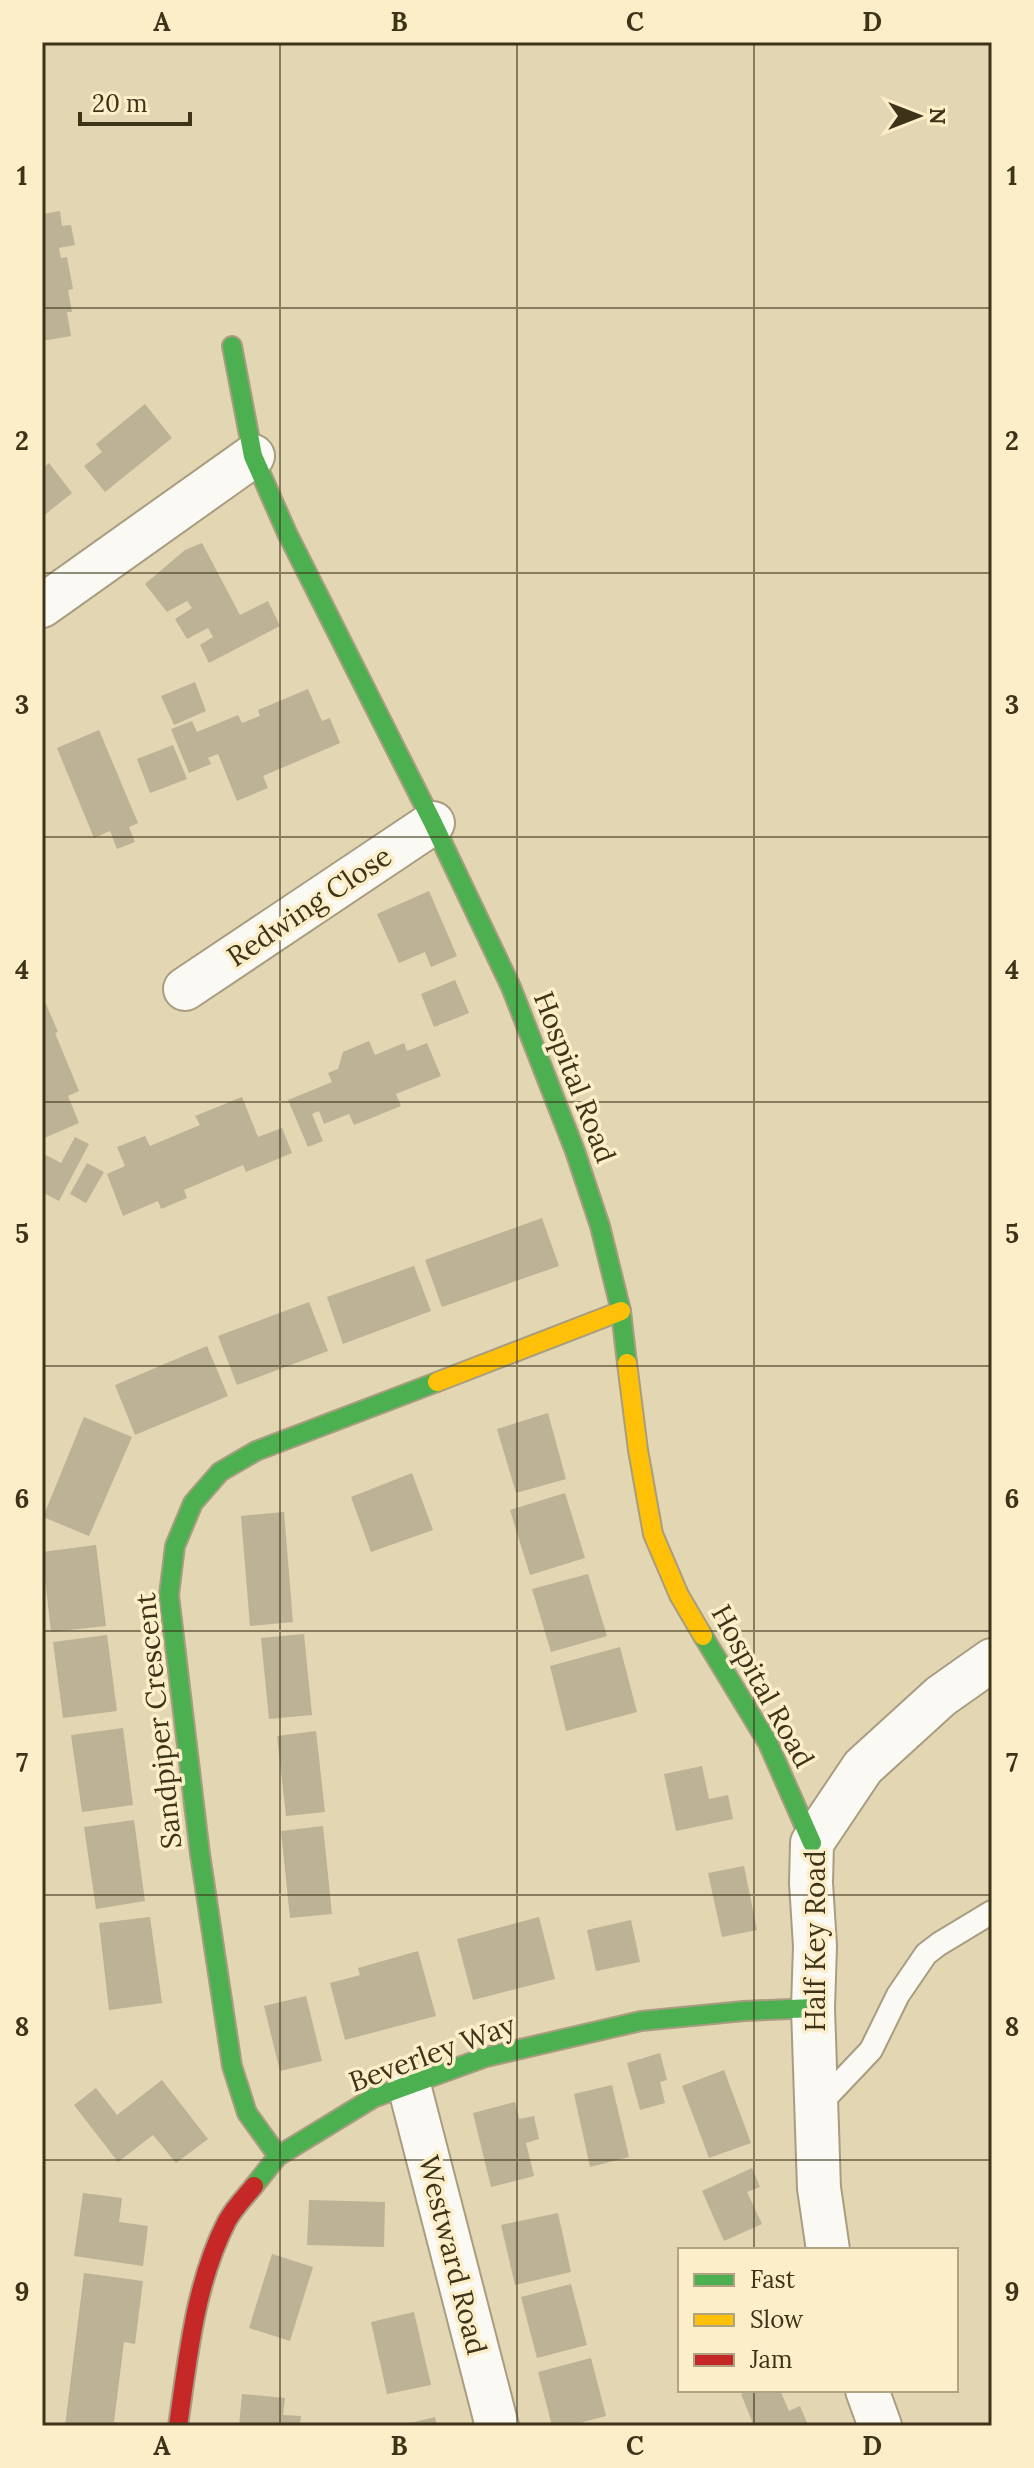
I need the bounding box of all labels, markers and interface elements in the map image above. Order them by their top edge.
text: A [153,5,171,38]
text: B [390,5,408,38]
text: C [626,5,644,38]
text: D [862,5,882,38]
scale bar [80,76,190,126]
north arrow [878,76,958,156]
text: 20 m [92,88,148,119]
text: N [924,107,952,125]
text: 1 [17,159,27,192]
text: 1 [1007,159,1017,192]
text: 2 [15,424,29,457]
text: 2 [1005,424,1019,457]
text: 3 [15,688,29,721]
text: 3 [1005,688,1019,721]
street label: Redwing Close [220,838,398,974]
text: 4 [15,953,29,986]
text: 4 [1005,953,1019,986]
street label: Hospital Road [526,986,624,1168]
text: 5 [15,1217,29,1250]
text: 5 [1005,1217,1019,1250]
text: 6 [15,1482,29,1515]
text: 6 [1005,1482,1019,1515]
street label: Sandpiper Crescent [127,1591,189,1851]
street label: Hospital Road [703,1598,823,1774]
text: 7 [16,1746,28,1779]
text: 7 [1006,1746,1018,1779]
street label: Half Key Road [797,1850,833,2032]
street label: Beverley Way [344,2006,520,2100]
text: 8 [15,2010,29,2043]
text: 8 [1005,2010,1019,2043]
street label: Westward Road [411,2152,495,2358]
legend [678,2248,958,2392]
text: Fast [750,2264,796,2295]
text: 9 [15,2275,29,2308]
text: 9 [1005,2275,1019,2308]
text: Slow [750,2304,804,2335]
text: Jam [749,2344,792,2375]
text: A [153,2429,171,2462]
text: B [390,2429,408,2462]
text: C [626,2429,644,2462]
text: D [862,2429,882,2462]

